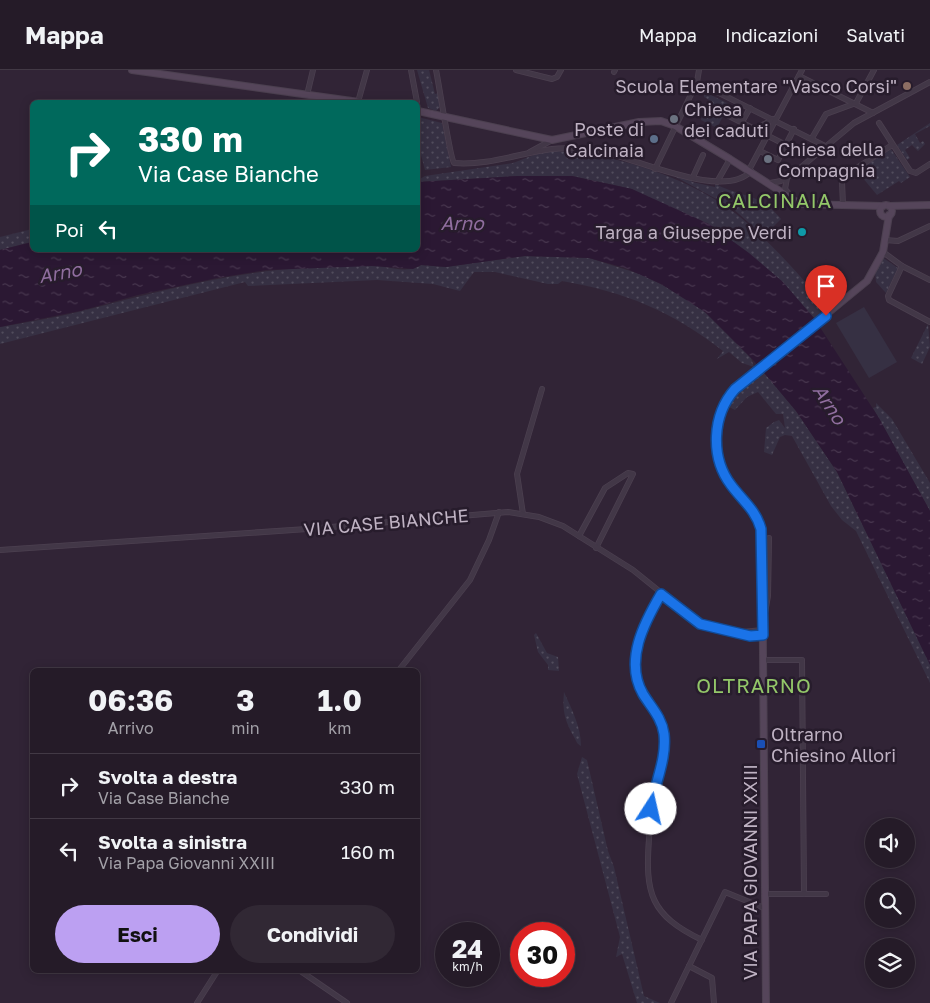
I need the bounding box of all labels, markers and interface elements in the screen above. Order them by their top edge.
text: Mappa [25,20,104,49]
text: Mappa [639,24,697,46]
text: Indicazioni [725,24,818,46]
text: Salvati [846,24,905,46]
place label: Scuola Elementare "Vasco Corsi" [615,75,897,97]
marker: Scuola Elementare "Vasco Corsi" [901,80,913,92]
place label: Chiesa dei caduti [684,98,769,141]
marker: Chiesa dei caduti [668,113,680,125]
text: 330 m [138,118,243,160]
place label: Poste di Calcinaia [565,118,644,161]
icon: right [55,120,120,185]
marker: Poste di Calcinaia [648,133,660,145]
place label: Chiesa della Compagnia [778,138,884,181]
marker: Chiesa della Compagnia [762,153,774,165]
text: Via Case Bianche [138,160,319,187]
district label: CALCINAIA [718,188,832,212]
water label: Arno [440,211,485,234]
icon: left [94,215,122,243]
text: Poi [55,218,84,241]
place label: Targa a Giuseppe Verdi [595,221,792,243]
marker: Targa a Giuseppe Verdi [796,226,808,238]
water label: Arno [37,257,85,287]
pin [805,265,847,316]
icon: arrive [812,272,840,300]
water label: Arno [809,380,852,430]
street label: VIA CASE BIANCHE [303,504,469,540]
district label: OLTRARNO [696,673,812,697]
text: 06:36 [88,682,173,718]
text: 3 [236,682,255,718]
text: 1.0 [318,682,362,718]
text: Arrivo [108,718,154,738]
text: min [231,718,260,738]
text: km [328,718,351,738]
place label: Oltrarno Chiesino Allori [771,723,896,766]
marker: Oltrarno Chiesino Allori [755,738,767,750]
street label: VIA PAPA GIOVANNI XXIII [739,764,761,980]
text: Svolta a destra [98,765,237,788]
icon: right [55,772,83,800]
text: 330 m [339,775,395,798]
position arrow [624,782,676,834]
text: Via Case Bianche [98,788,229,808]
map controls [865,818,915,988]
button: sound [865,818,915,868]
text: Svolta a sinistra [98,830,247,853]
icon: left [55,837,83,865]
text: 160 m [341,840,395,863]
text: Via Papa Giovanni XXIII [98,853,275,873]
button: search [865,878,915,928]
button: Esci [55,905,220,963]
button: Condividi [230,905,395,963]
speed limit sign: 30 [510,922,575,987]
text: 24 [452,933,483,964]
button: layers [865,938,915,988]
text: km/h [452,959,483,974]

